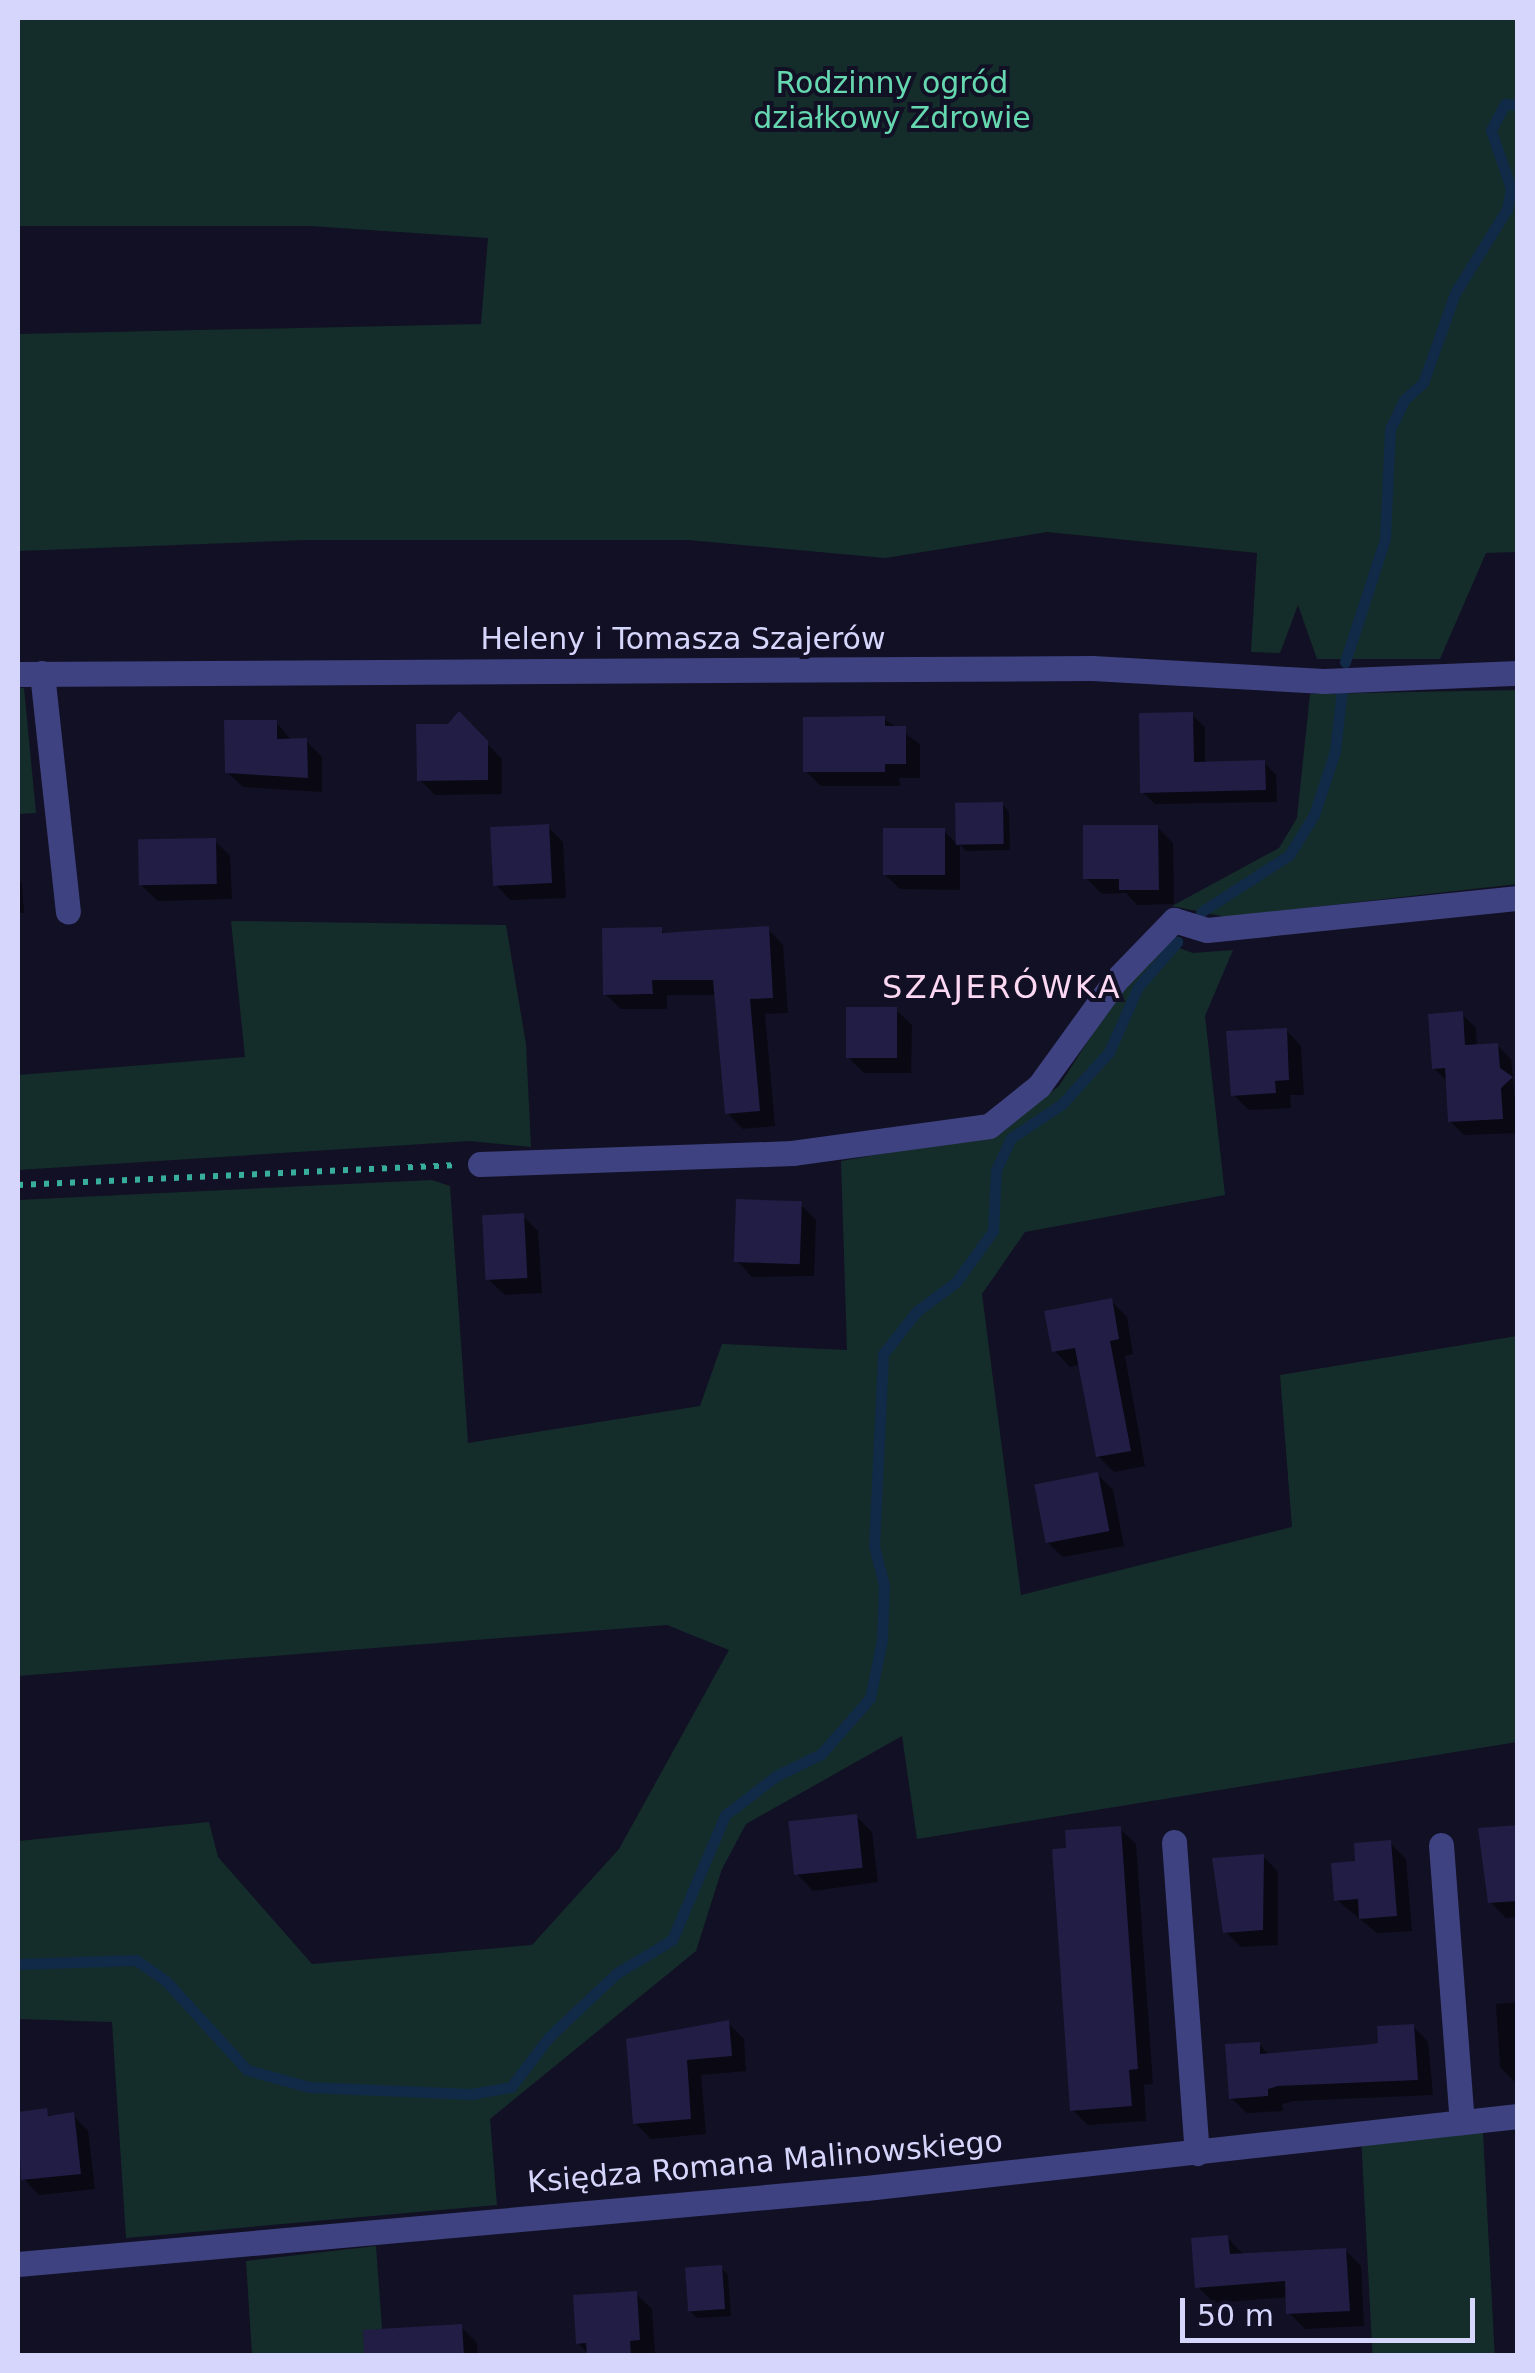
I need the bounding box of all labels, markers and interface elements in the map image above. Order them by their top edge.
park label: Rodzinny ogród działkowy Zdrowie [753,65,1031,136]
street label: Heleny i Tomasza Szajerów [480,621,886,657]
district label: SZAJERÓWKA [882,968,1122,1006]
street label: Księdza Romana Malinowskiego [526,2123,1004,2201]
scale bar [1185,2278,1480,2340]
text: 50 m [1197,2298,1274,2333]

